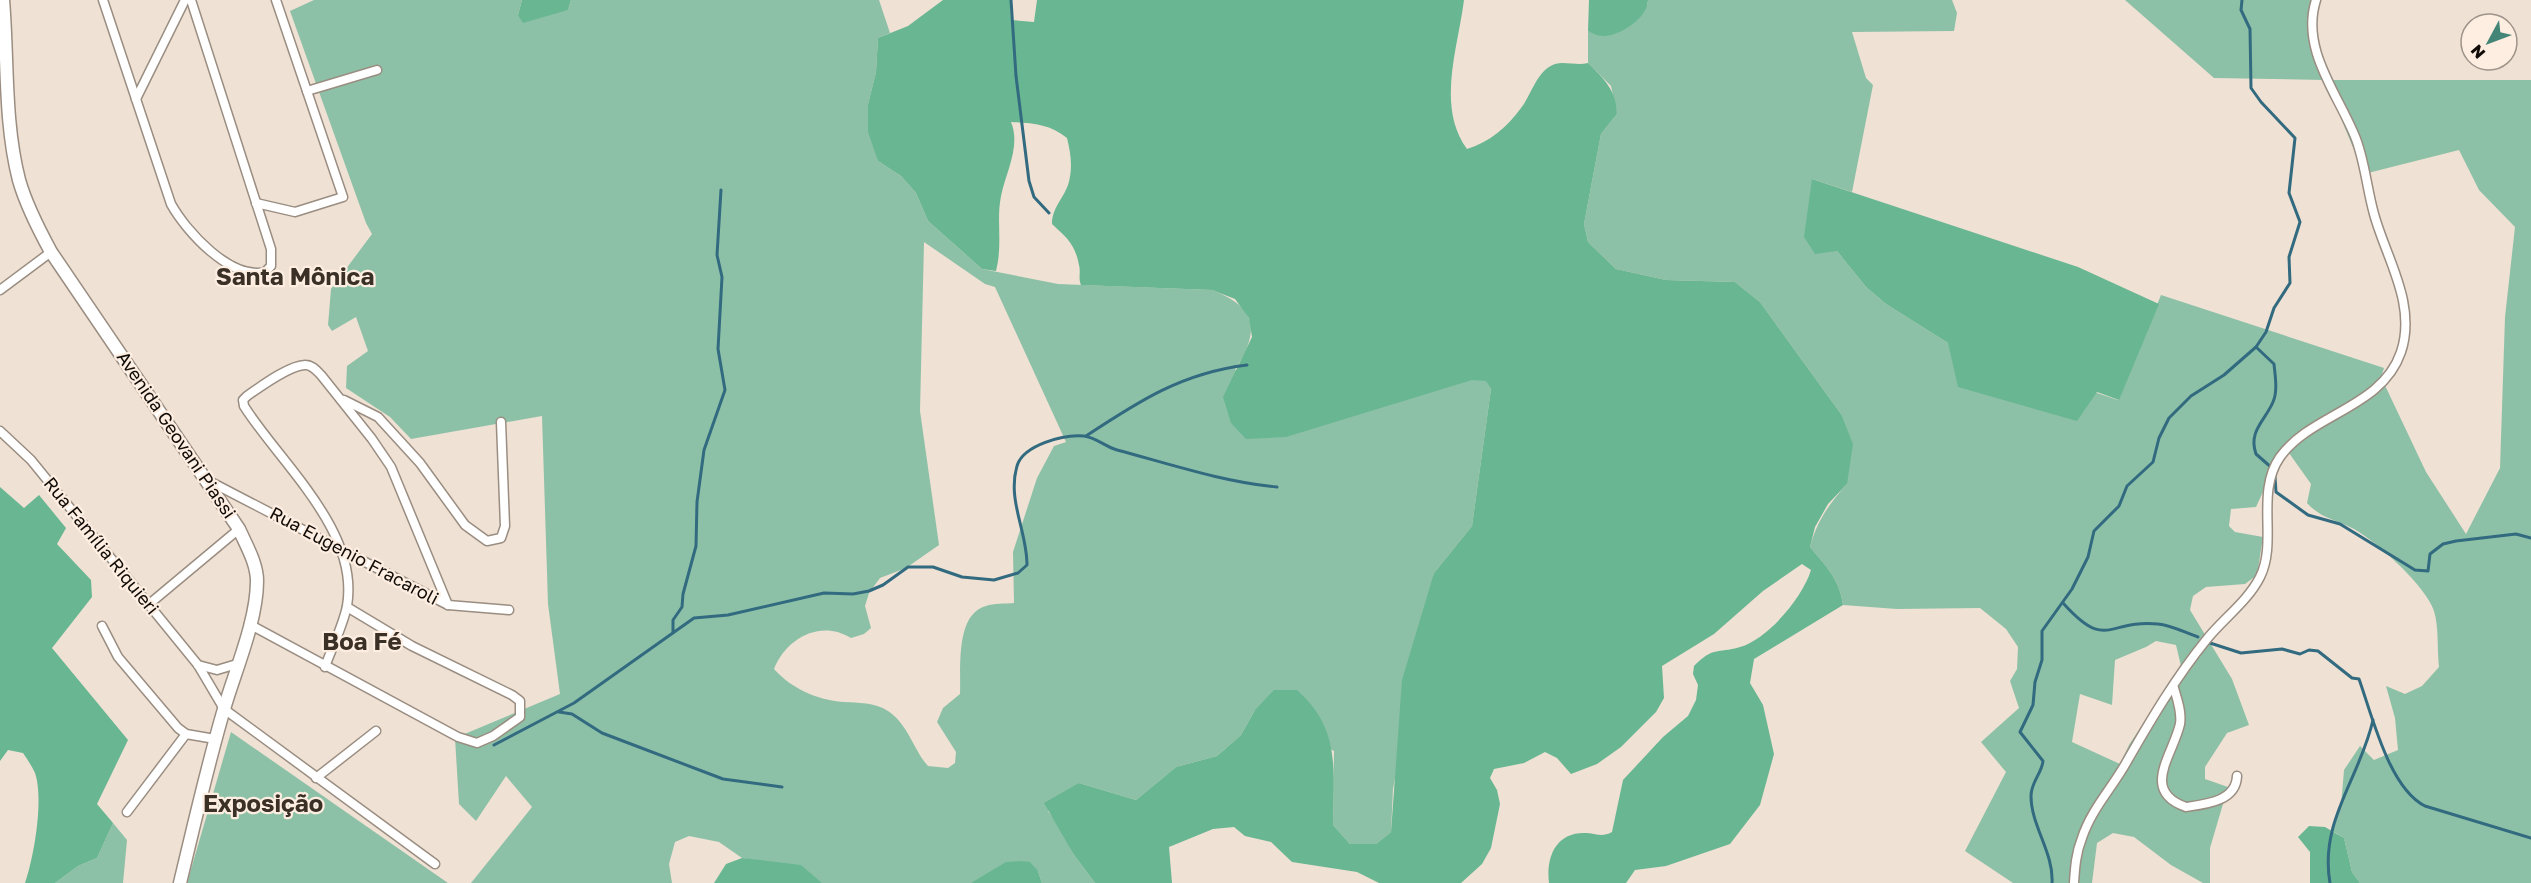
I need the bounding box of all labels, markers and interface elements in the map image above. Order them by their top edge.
north arrow [2459,12,2519,72]
text: N [2466,41,2489,63]
district label: Santa Mônica [216,261,374,290]
street label: Avenida Geovani Piassi [113,347,241,522]
street label: Rua Família Riquieri [40,472,164,619]
street label: Rua Eugenio Fracaroli [266,501,443,609]
district label: Boa Fé [322,626,402,655]
district label: Exposição [203,788,323,817]

